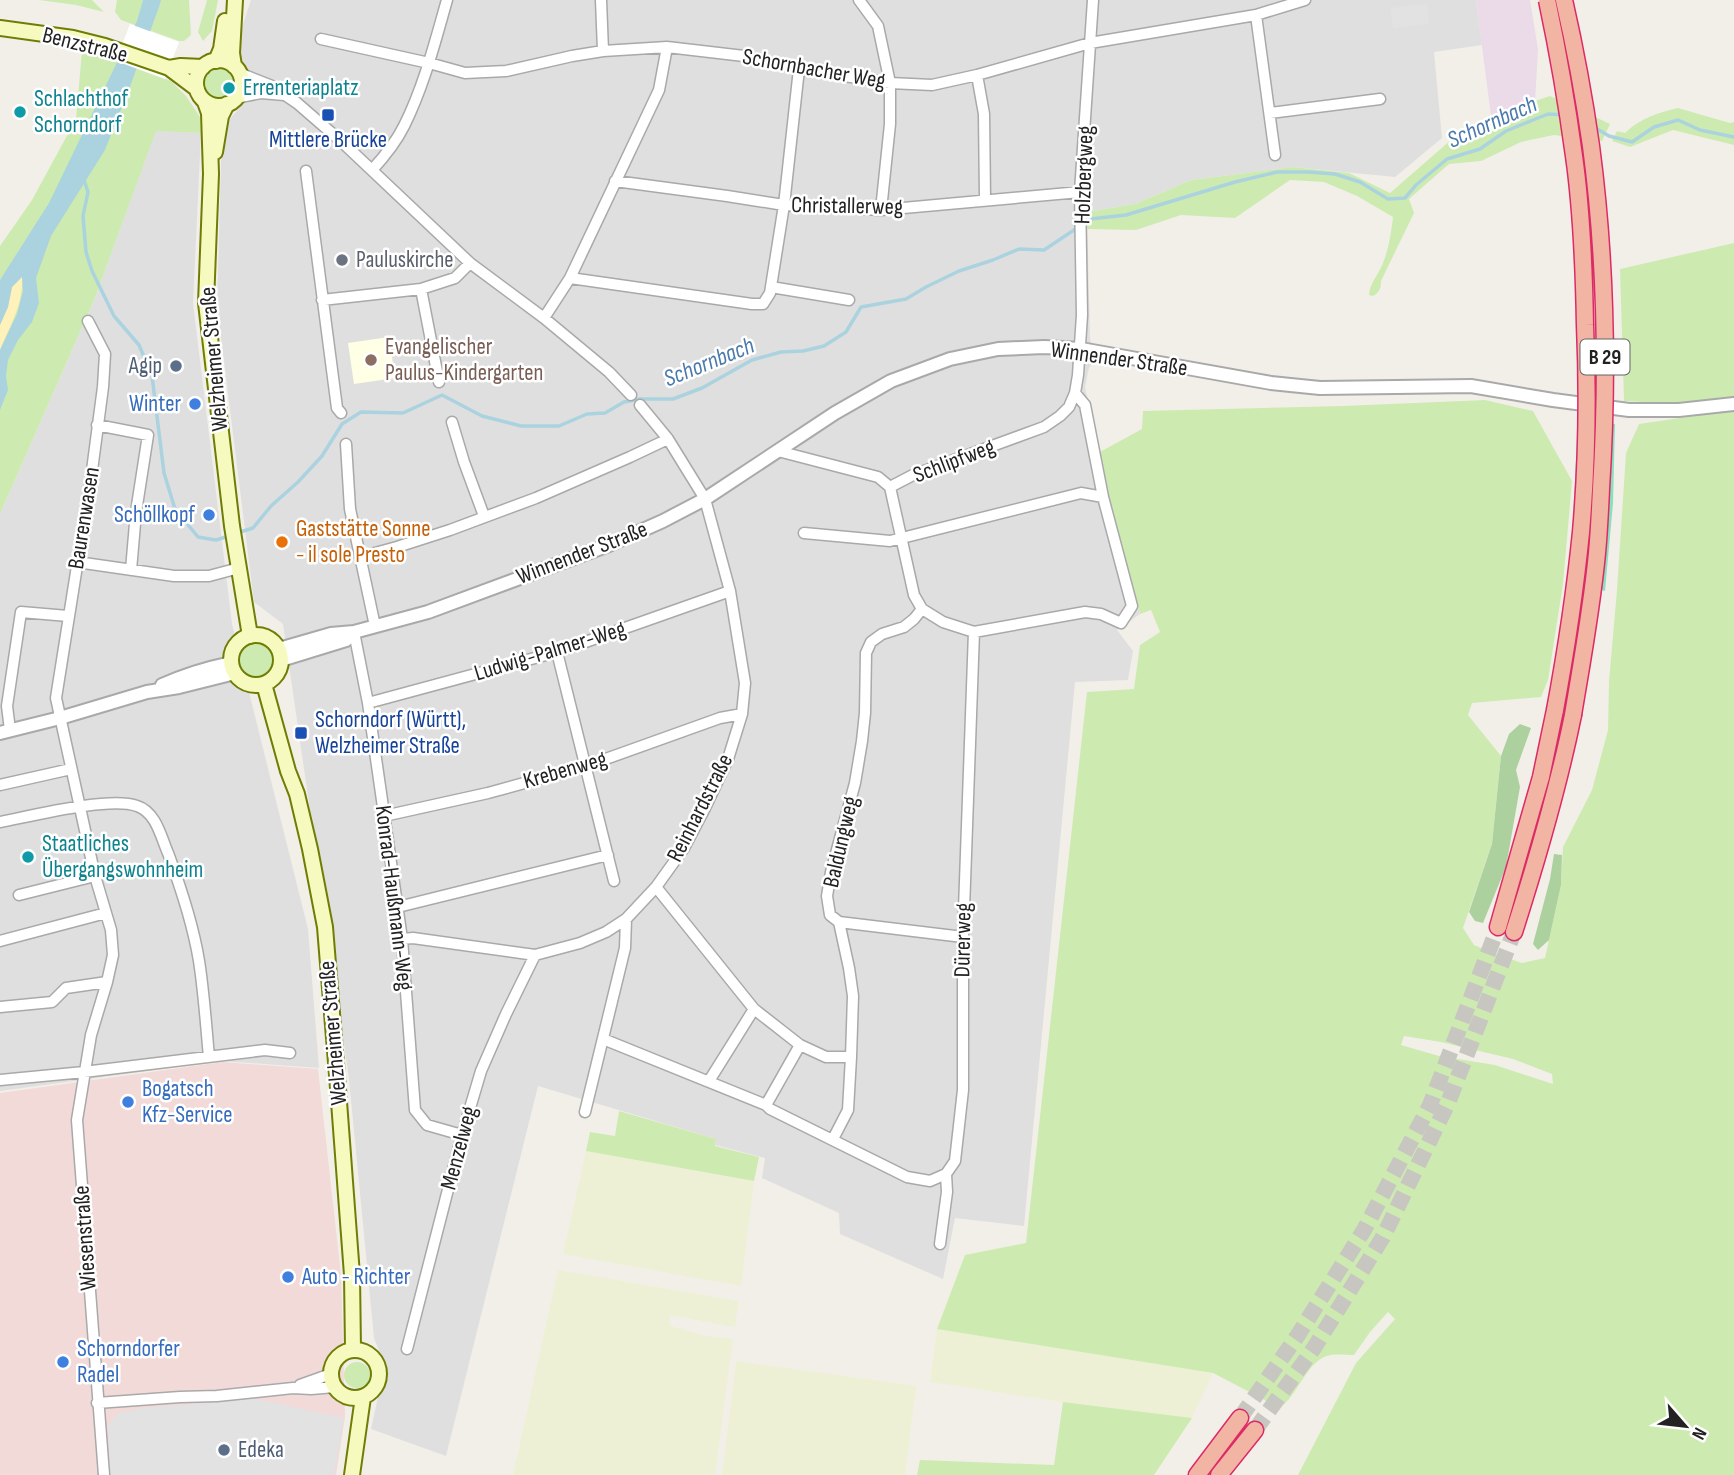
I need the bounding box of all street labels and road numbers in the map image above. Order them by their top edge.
street label: Benzstraße [39,21,131,69]
street label: Schornbacher Weg [740,43,888,95]
street label: Holzbergweg [1068,125,1100,225]
street label: Christallerweg [791,191,903,221]
street label: Welzheimer Straße [194,286,234,432]
street label: Winnender Straße [1049,336,1189,382]
road number: B 29 [1580,340,1630,374]
street label: Schlipfweg [909,433,999,489]
street label: Baurenwasen [62,465,106,571]
street label: Winnender Straße [513,515,651,591]
street label: Ludwig-Palmer-Weg [471,615,629,687]
street label: Krebenweg [520,745,610,795]
street label: Reinhardstraße [661,749,739,867]
street label: Baldungweg [817,794,865,890]
street label: Konrad-Haußmann-Weg [369,804,419,992]
street label: Dürerweg [948,902,978,978]
street label: Welzheimer Straße [313,960,353,1106]
street label: Menzelweg [434,1103,484,1193]
street label: Wiesenstraße [67,1185,103,1291]

